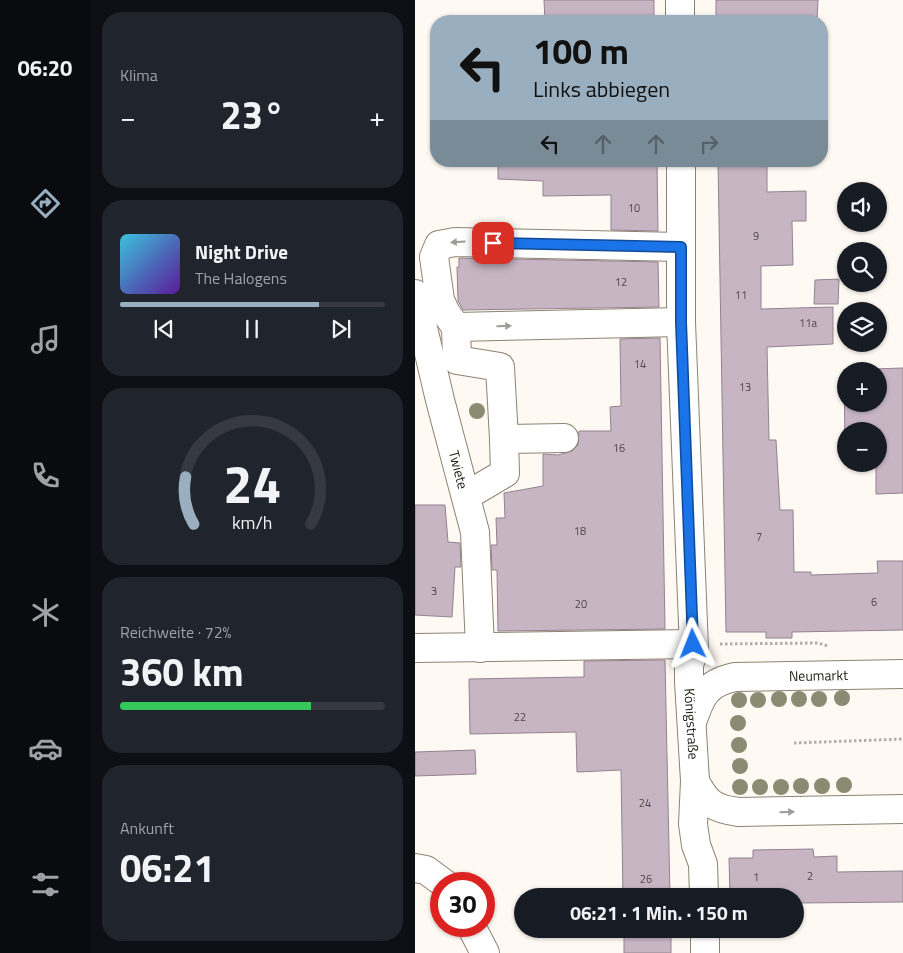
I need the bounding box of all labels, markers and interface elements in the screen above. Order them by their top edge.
text: 100 m [533,24,629,78]
icon: left [450,35,515,100]
text: 06:20 [18,51,72,85]
text: Klima [120,63,158,87]
text: Links abbiegen [533,72,670,106]
text: 23° [221,86,284,144]
text: − [120,95,136,138]
text: + [369,95,385,138]
icon: left [536,130,564,158]
icon: ahead [589,130,617,158]
icon: ahead [642,130,670,158]
icon: right [695,130,723,158]
map controls [837,182,887,472]
button: sound [837,182,887,232]
icon: directions [28,186,63,221]
house number: 10 [628,200,640,216]
pin [472,222,514,264]
house number: 9 [753,228,759,244]
icon: arrive [479,229,507,257]
text: Night Drive [195,237,288,266]
one-way arrow [449,239,465,247]
button: search [837,242,887,292]
text: The Halogens [195,266,287,290]
house number: 12 [615,274,627,290]
house number: 11 [735,287,747,303]
button: layers [837,302,887,352]
icon: previous [150,315,178,343]
icon: pause [238,315,266,343]
icon: next [327,315,355,343]
house number: 11a [799,315,817,331]
icon: music [28,322,63,357]
one-way arrow [497,322,513,330]
house number: 14 [634,356,646,372]
button: + [837,362,887,412]
house number: 13 [739,379,751,395]
button: − [837,422,887,472]
house number: 16 [613,440,625,456]
text: 24 [223,444,282,523]
street label: Twiete [444,448,474,491]
icon: phone [28,458,63,493]
text: km/h [232,509,273,536]
house number: 18 [574,523,586,539]
house number: 7 [756,529,762,545]
house number: 3 [431,583,437,599]
house number: 6 [871,594,877,610]
icon: climate [28,595,63,630]
house number: 20 [575,596,587,612]
position arrow [666,617,718,669]
text: Reichweite · 72% [120,620,232,644]
text: 360 km [120,643,244,701]
street label: Neumarkt [789,664,848,686]
street label: Königstraße [679,688,705,760]
house number: 22 [514,709,526,725]
icon: car [28,731,63,766]
house number: 24 [639,795,651,811]
one-way arrow [780,808,796,816]
text: Ankunft [120,816,174,840]
text: 06:21 [120,839,215,897]
icon: filters [28,867,63,902]
house number: 2 [807,868,813,884]
house number: 1 [753,869,759,885]
house number: 26 [640,871,652,887]
speed limit sign: 30 [430,872,495,937]
text: 06:21 · 1 Min. · 150 m [570,898,748,927]

